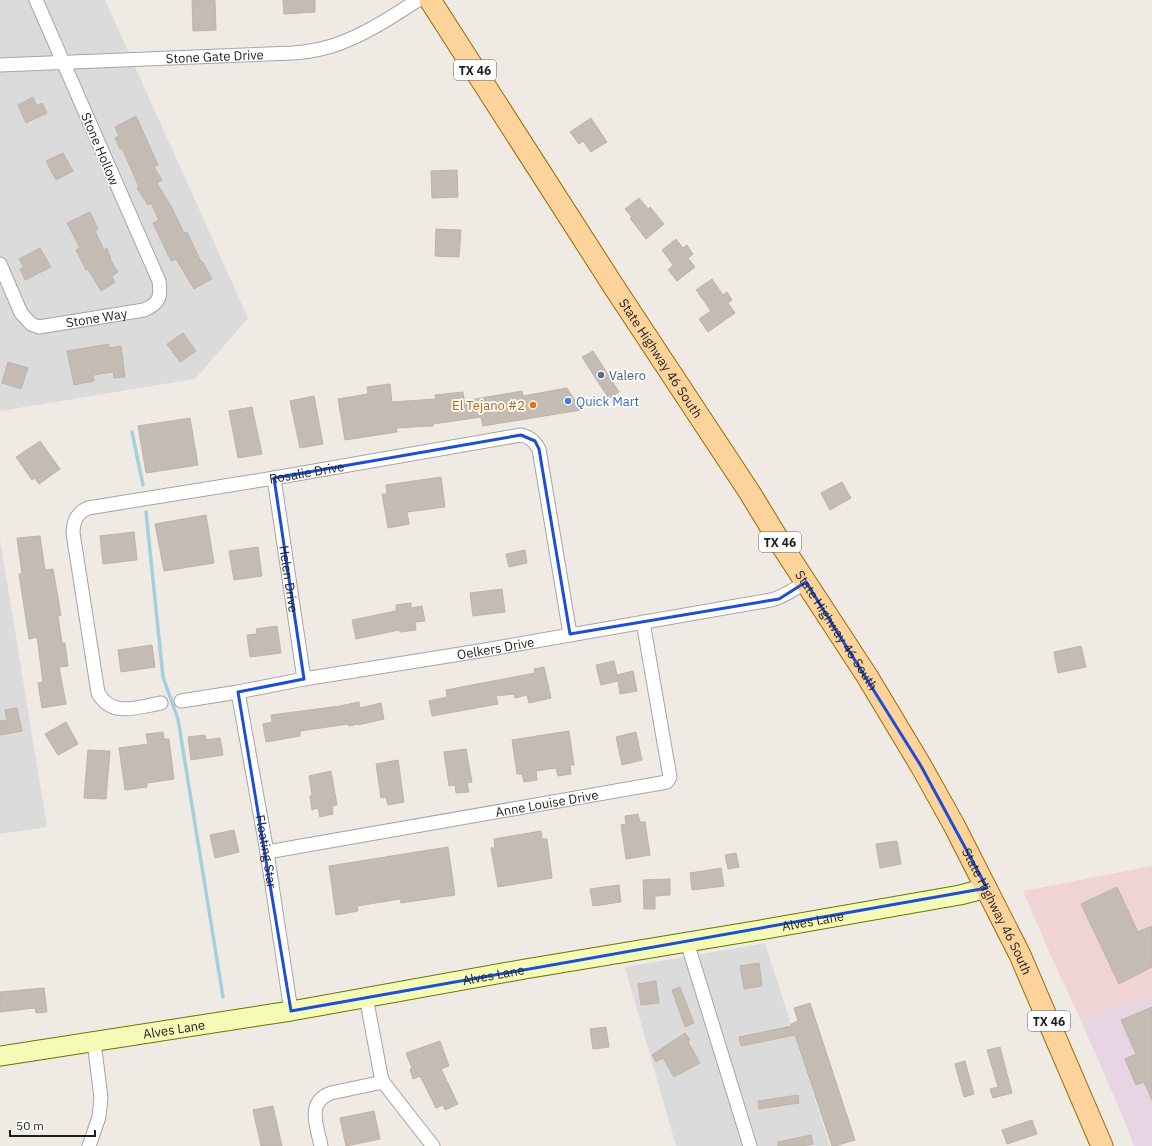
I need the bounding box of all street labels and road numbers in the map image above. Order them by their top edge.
street label: Stone Gate Drive [166,46,264,67]
road number: TX 46 [454,60,496,80]
street label: Stone Hollow [77,110,123,188]
street label: State Highway 46 South [615,295,706,421]
street label: Stone Way [65,304,129,331]
street label: Rosalie Drive [268,457,345,487]
road number: TX 46 [759,532,801,552]
street label: Helen Drive [276,544,302,614]
street label: State Highway 46 South [792,567,882,693]
street label: Oelkers Drive [456,633,535,663]
street label: Anne Louise Drive [494,786,600,820]
street label: Floating Star [252,813,281,890]
street label: State Highway 46 South [958,845,1036,977]
street label: Alves Lane [780,907,845,935]
street label: Alves Lane [461,961,526,989]
road number: TX 46 [1028,1011,1070,1031]
street label: Alves Lane [142,1016,206,1042]

